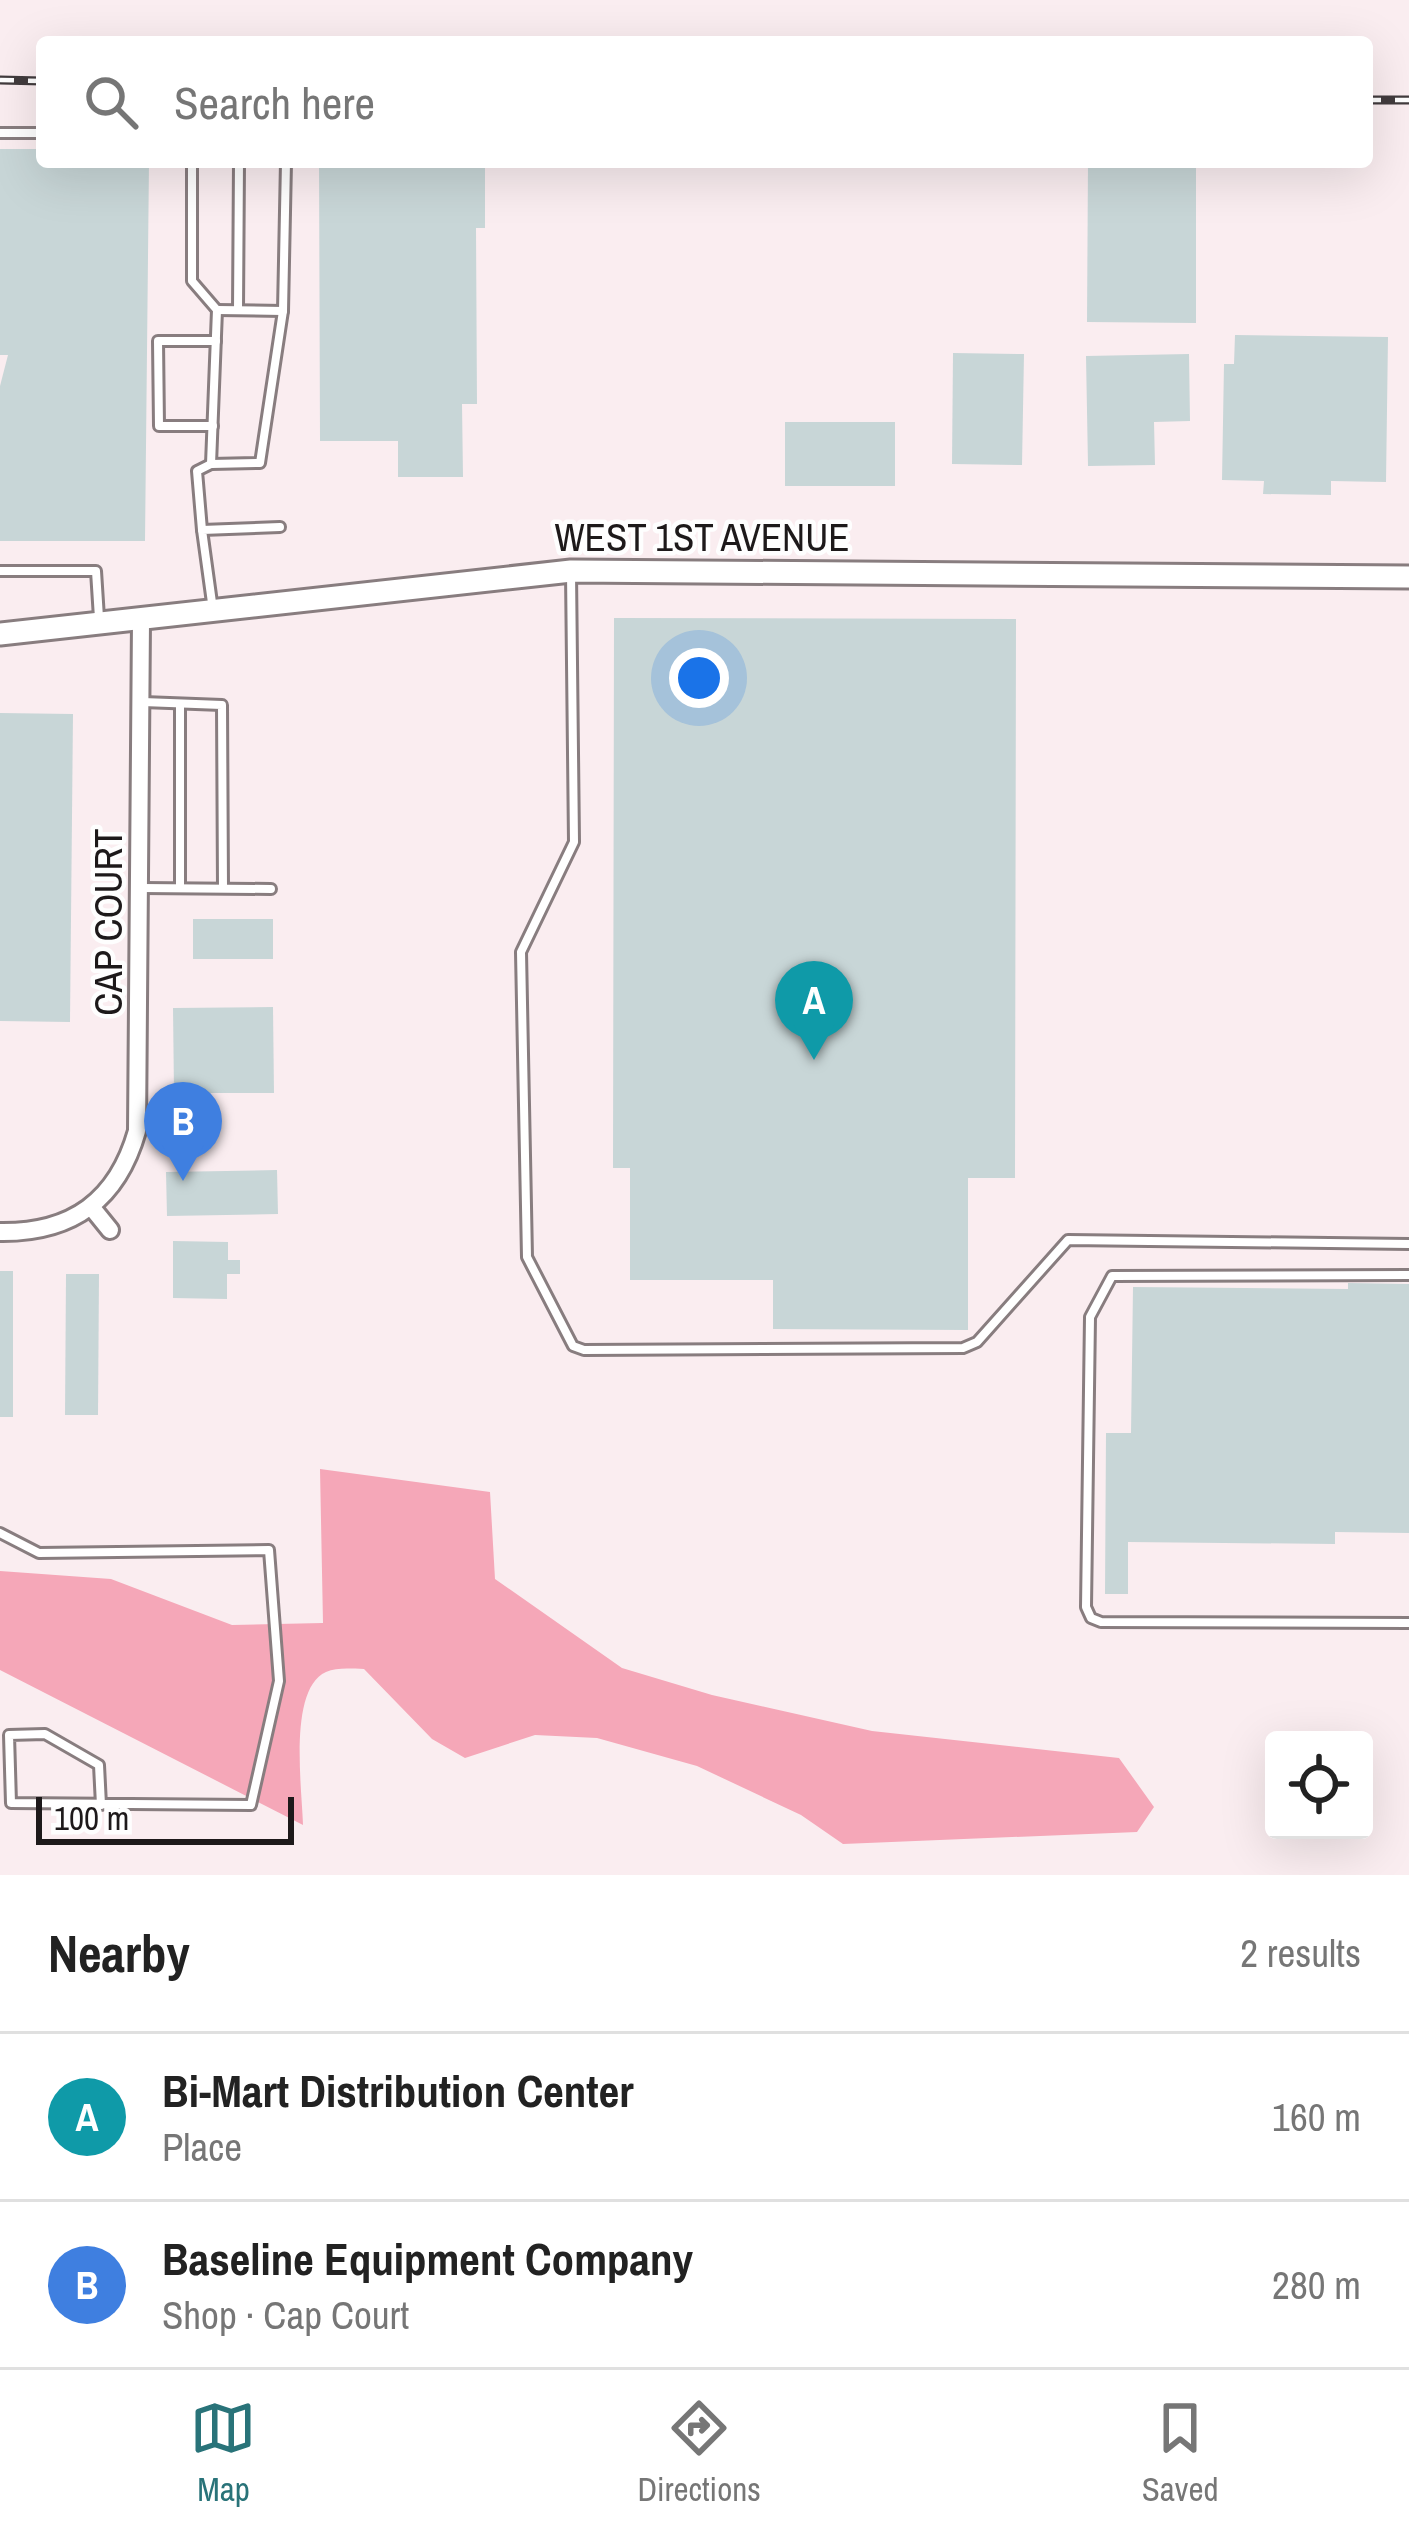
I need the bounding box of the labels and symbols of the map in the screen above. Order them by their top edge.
street label: WEST 1ST AVENUE [554,511,850,563]
your location [669,648,729,708]
street label: CAP COURT [82,828,134,1016]
pin: A [775,961,853,1060]
pin: B [144,1082,222,1181]
scale bar [36,1791,294,1844]

